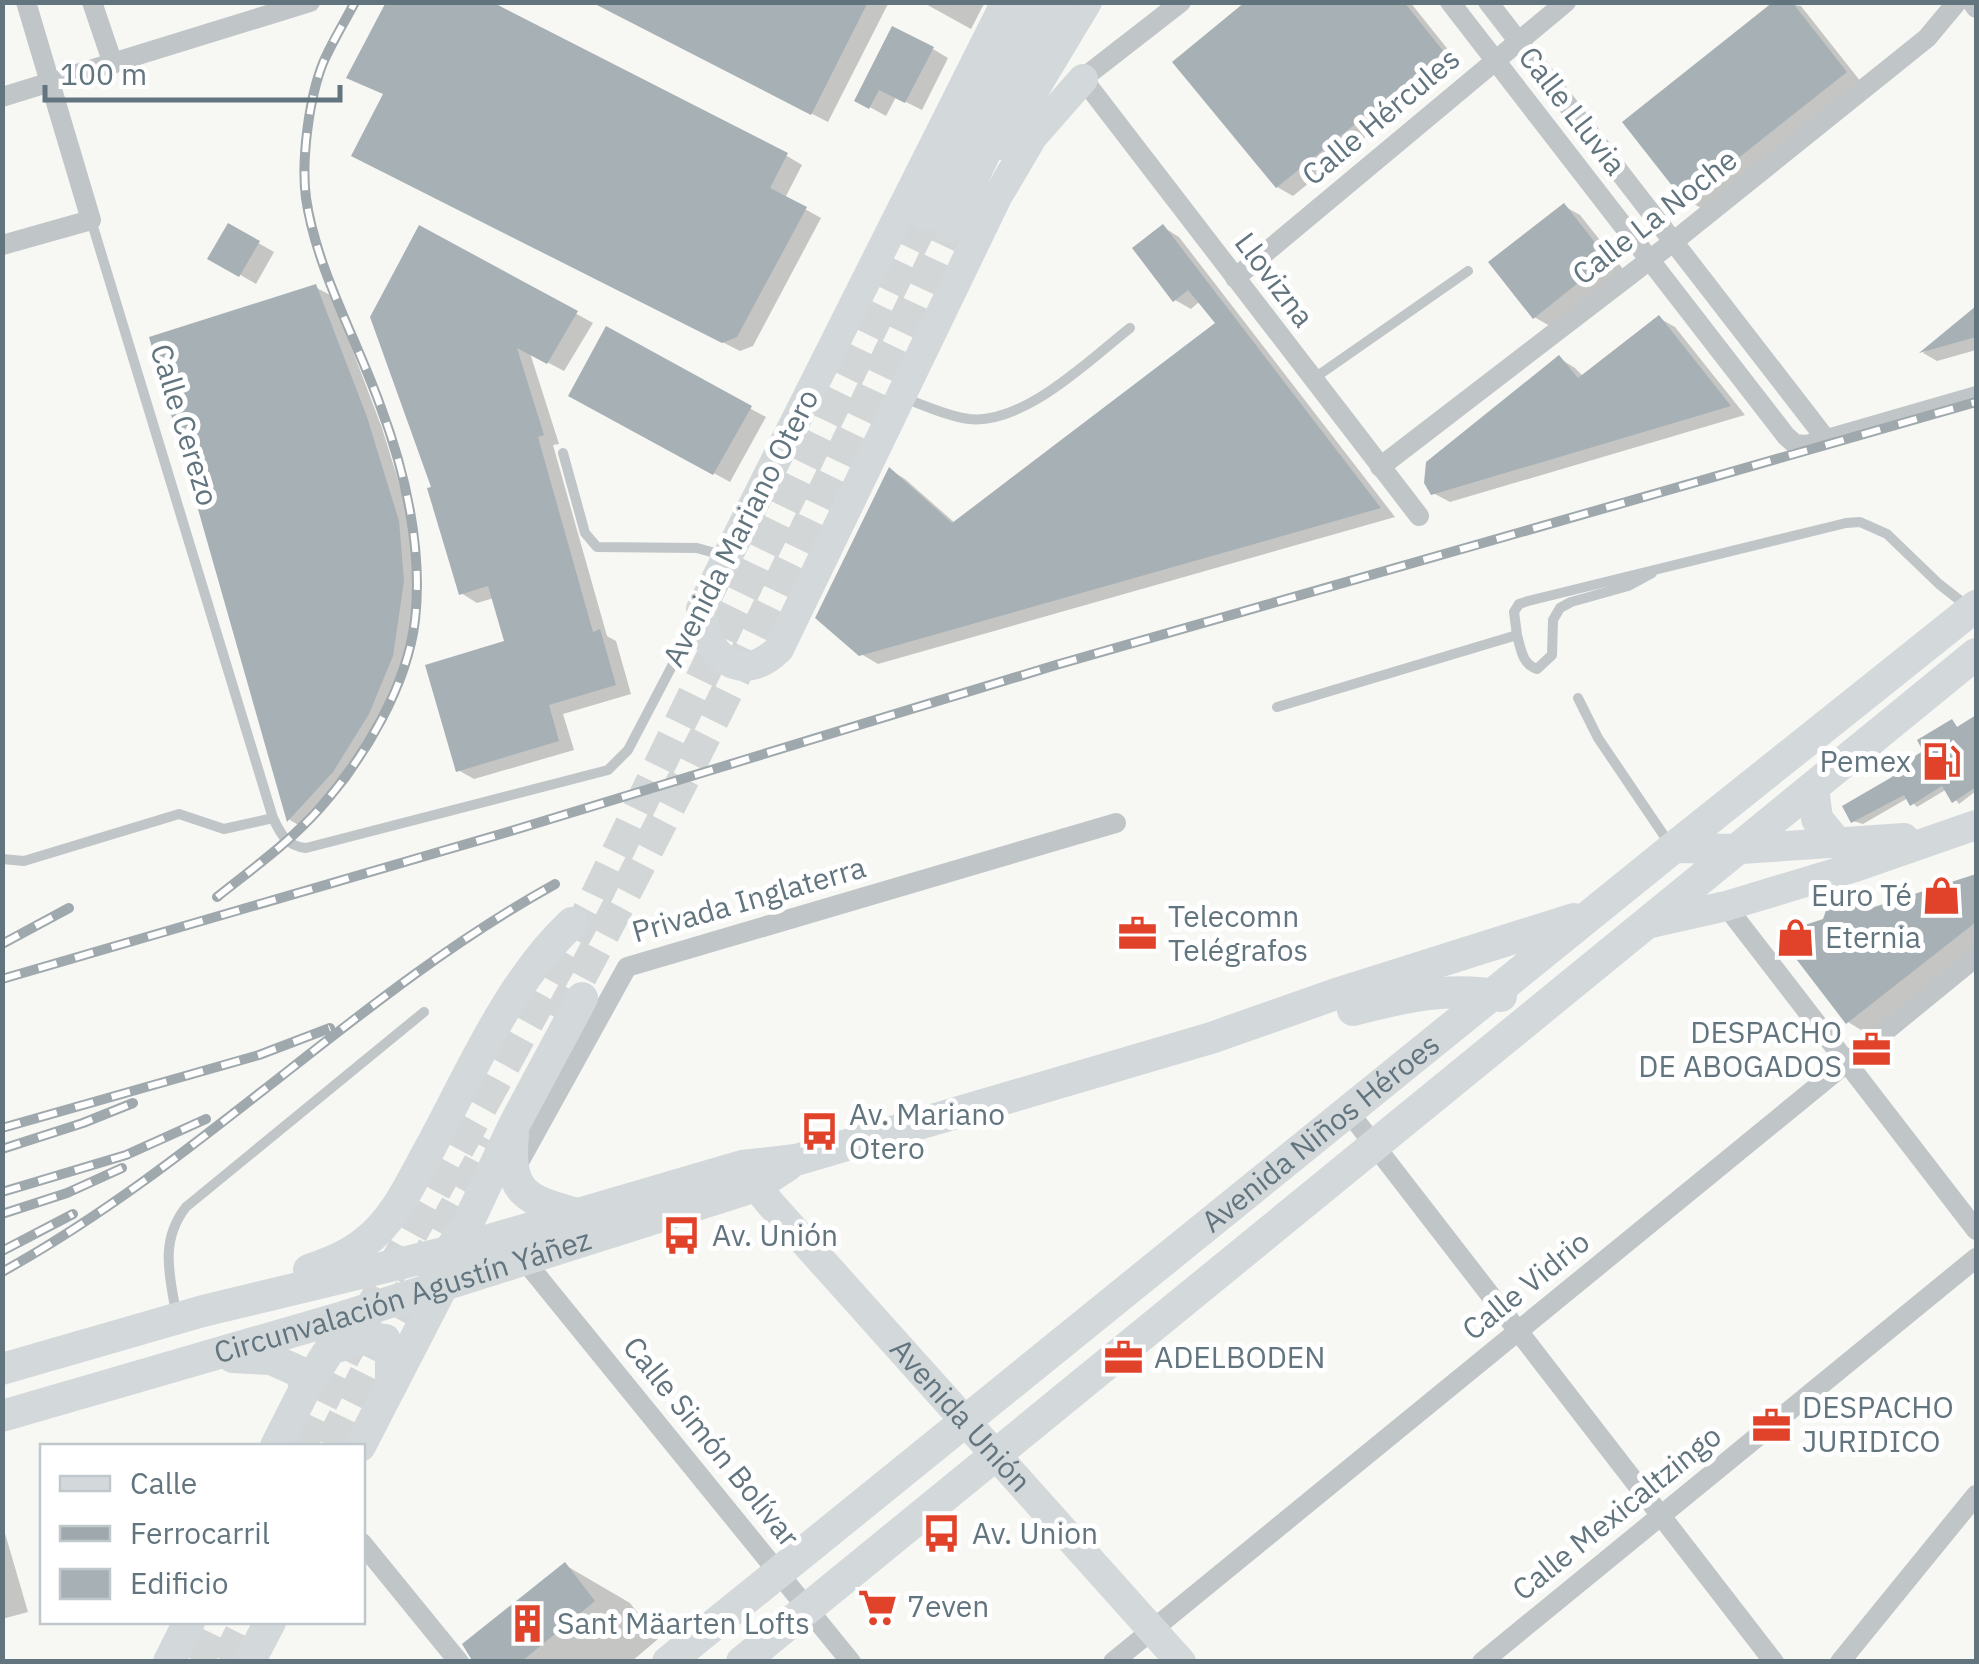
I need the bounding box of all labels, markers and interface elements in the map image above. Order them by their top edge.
street label: Calle Hércules [1293,38,1467,193]
street label: Calle Lluvia [1511,38,1636,182]
scale bar [45,40,340,102]
text: 100 m [60,54,147,93]
street label: Calle La Noche [1564,139,1745,292]
street label: Llovizna [1227,224,1324,334]
street label: Calle Cerezo [142,339,229,510]
street label: Avenida Mariano Otero [653,382,827,673]
place label: Pemex [1819,741,1911,780]
fuel station icon: Pemex [1920,741,1962,783]
street label: Privada Inglaterra [627,847,870,951]
place label: Euro Té [1811,875,1912,914]
shop icon: Euro Té [1921,875,1963,917]
place label: Telecomn Telégrafos [1168,896,1308,969]
office icon: Telecomn Telégrafos [1117,913,1159,955]
shop icon: Eternia [1774,917,1816,959]
place label: Eternia [1825,917,1921,956]
place label: DESPACHO DE ABOGADOS [1638,1012,1842,1085]
street label: Avenida Niños Héroes [1193,1024,1447,1240]
office icon: DESPACHO DE ABOGADOS [1851,1029,1893,1071]
place label: Av. Mariano Otero [849,1094,1005,1167]
bus stop icon: Av. Mariano Otero [798,1111,840,1153]
bus stop icon: Av. Unión [661,1215,703,1257]
place label: Av. Unión [712,1215,838,1254]
street label: Circunvalación Agustín Yáñez [209,1219,595,1371]
street label: Calle Vidrio [1453,1222,1597,1348]
street label: Calle Simón Bolívar [615,1328,809,1554]
street label: Avenida Unión [882,1329,1040,1500]
office icon: ADELBODEN [1103,1337,1145,1379]
place label: ADELBODEN [1154,1337,1326,1376]
place label: DESPACHO JURIDICO [1802,1387,1954,1460]
office icon: DESPACHO JURIDICO [1751,1404,1793,1446]
street label: Calle Mexicaltzingo [1503,1415,1729,1608]
legend [40,1444,365,1624]
text: Calle [130,1463,197,1502]
text: Ferrocarril [130,1513,270,1552]
bus stop icon: Av. Union [921,1513,963,1555]
place label: Av. Union [972,1513,1098,1552]
text: Edificio [130,1563,229,1602]
supermarket icon: 7even [856,1586,898,1628]
place label: 7even [907,1586,989,1625]
building icon: Sant Mäarten Lofts [506,1603,548,1645]
place label: Sant Mäarten Lofts [557,1603,810,1642]

